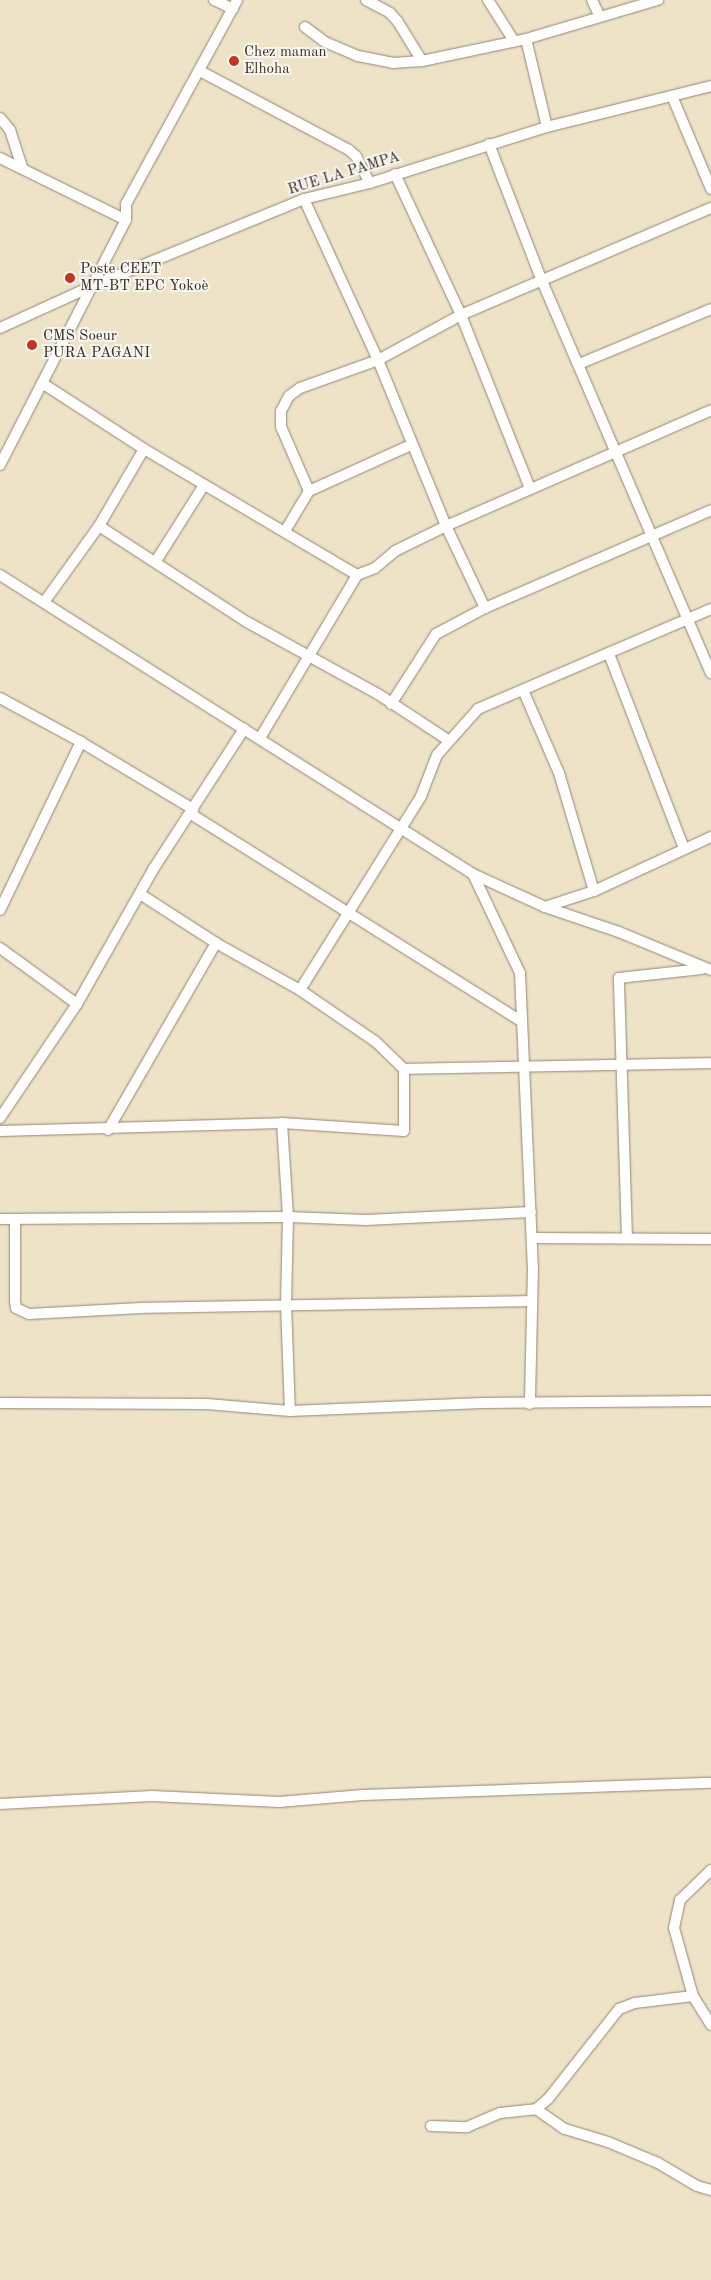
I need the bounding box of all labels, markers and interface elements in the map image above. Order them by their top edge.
place label: Chez maman Elhoha [244,43,327,78]
marker: Chez maman Elhoha [228,55,240,67]
street label: RUE LA PAMPA [286,148,402,200]
place label: Poste CEET MT-BT EPC Yokoè [80,260,208,295]
marker: Poste CEET MT-BT EPC Yokoè [64,272,76,284]
place label: CMS Soeur PURA PAGANI [43,327,150,362]
marker: CMS Soeur PURA PAGANI [25,338,39,352]

